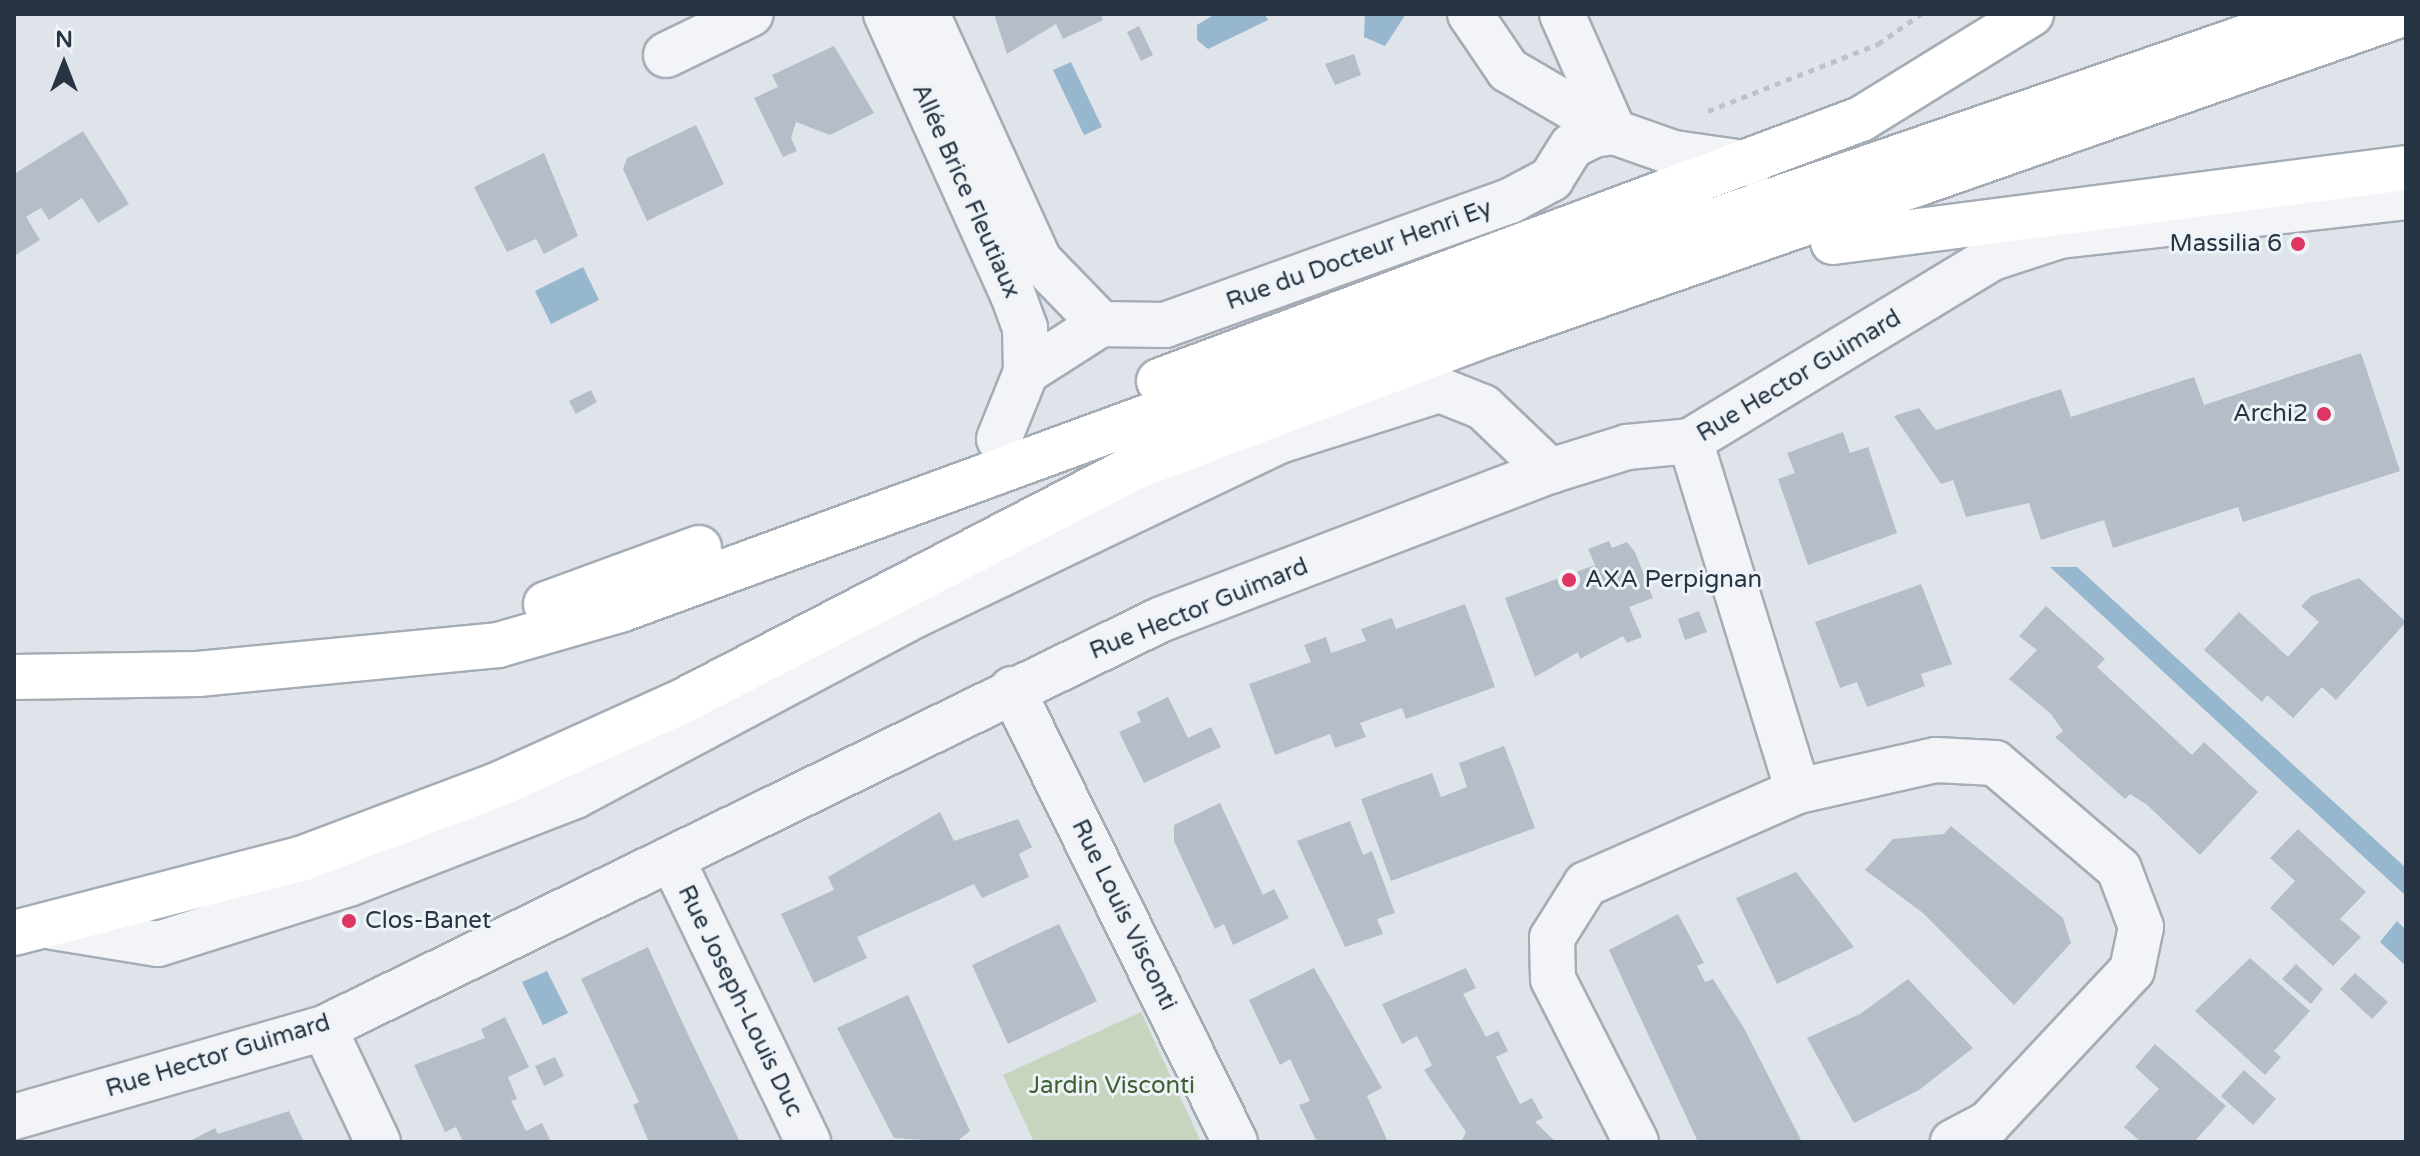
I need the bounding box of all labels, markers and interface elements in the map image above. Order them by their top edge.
north arrow [24,24,104,104]
text: N [55,27,73,53]
street label: Allée Brice Fleutiaux [906,79,1026,303]
street label: Rue du Docteur Henri Ey [1222,194,1496,316]
place label: Massilia 6 [2170,230,2282,258]
marker: Massilia 6 [2289,235,2307,253]
street label: Rue Hector Guimard [1692,304,1906,448]
place label: Archi2 [2233,400,2308,428]
marker: Archi2 [2315,405,2333,423]
street label: Rue Hector Guimard [1086,552,1312,666]
place label: AXA Perpignan [1585,566,1762,594]
marker: AXA Perpignan [1560,571,1578,589]
street label: Rue Louis Visconti [1065,815,1183,1015]
street label: Rue Joseph-Louis Duc [671,881,809,1121]
place label: Clos-Banet [365,907,491,935]
marker: Clos-Banet [340,912,358,930]
street label: Rue Hector Guimard [102,1008,334,1104]
park label: Jardin Visconti [1029,1072,1195,1100]

